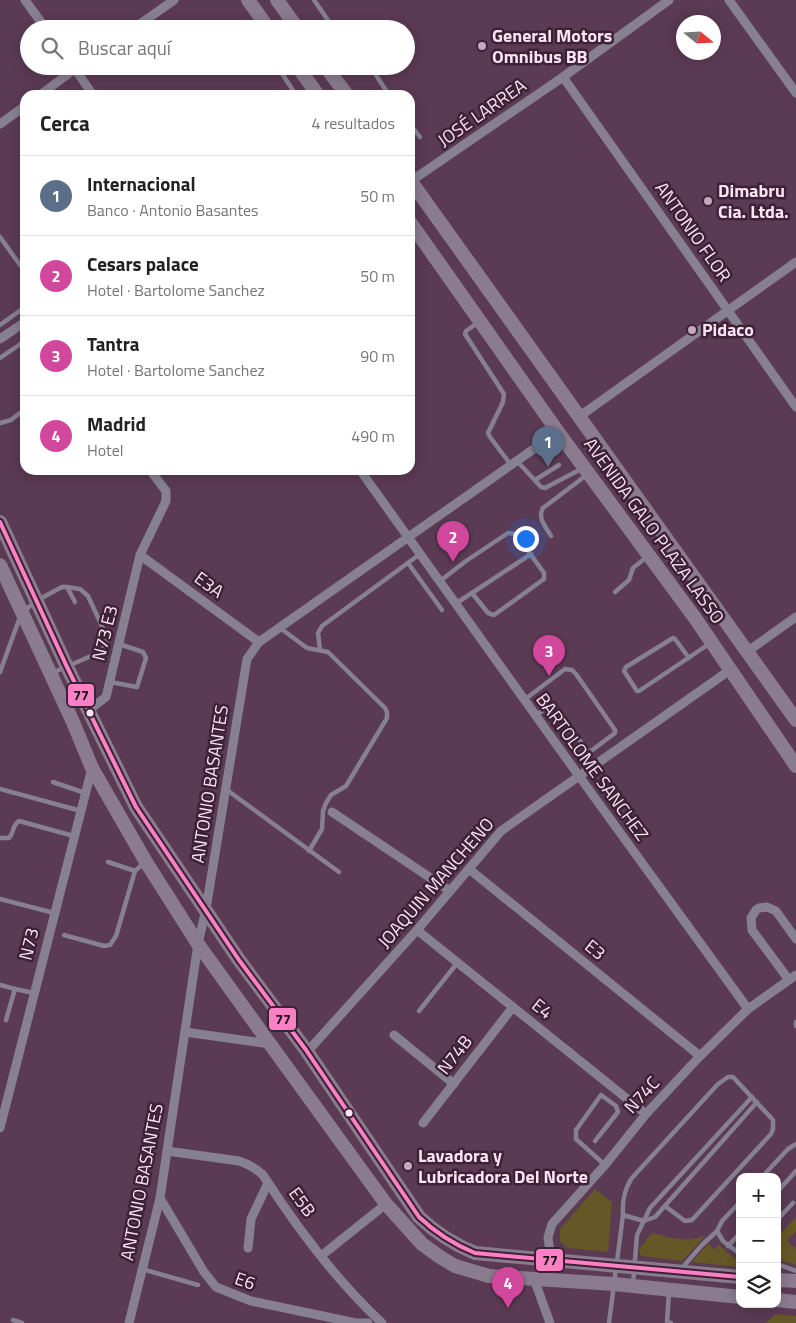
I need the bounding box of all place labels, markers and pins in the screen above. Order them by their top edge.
place label: General Motors Omnibus BB [492,22,612,70]
marker: General Motors Omnibus BB [476,40,488,52]
place label: Dimabru Cia. Ltda. [718,177,789,225]
marker: Dimabru Cia. Ltda. [702,195,714,207]
place label: Pidaco [702,316,754,343]
marker: Pidaco [686,324,698,336]
pin: 1 [532,426,564,467]
pin: 2 [437,521,469,562]
pin: 3 [533,635,565,676]
unlabelled marker [85,708,95,718]
unlabelled marker [344,1108,354,1118]
place label: Lavadora y Lubricadora Del Norte [418,1142,588,1190]
marker: Lavadora y Lubricadora Del Norte [402,1160,414,1172]
pin: 4 [492,1267,524,1308]

